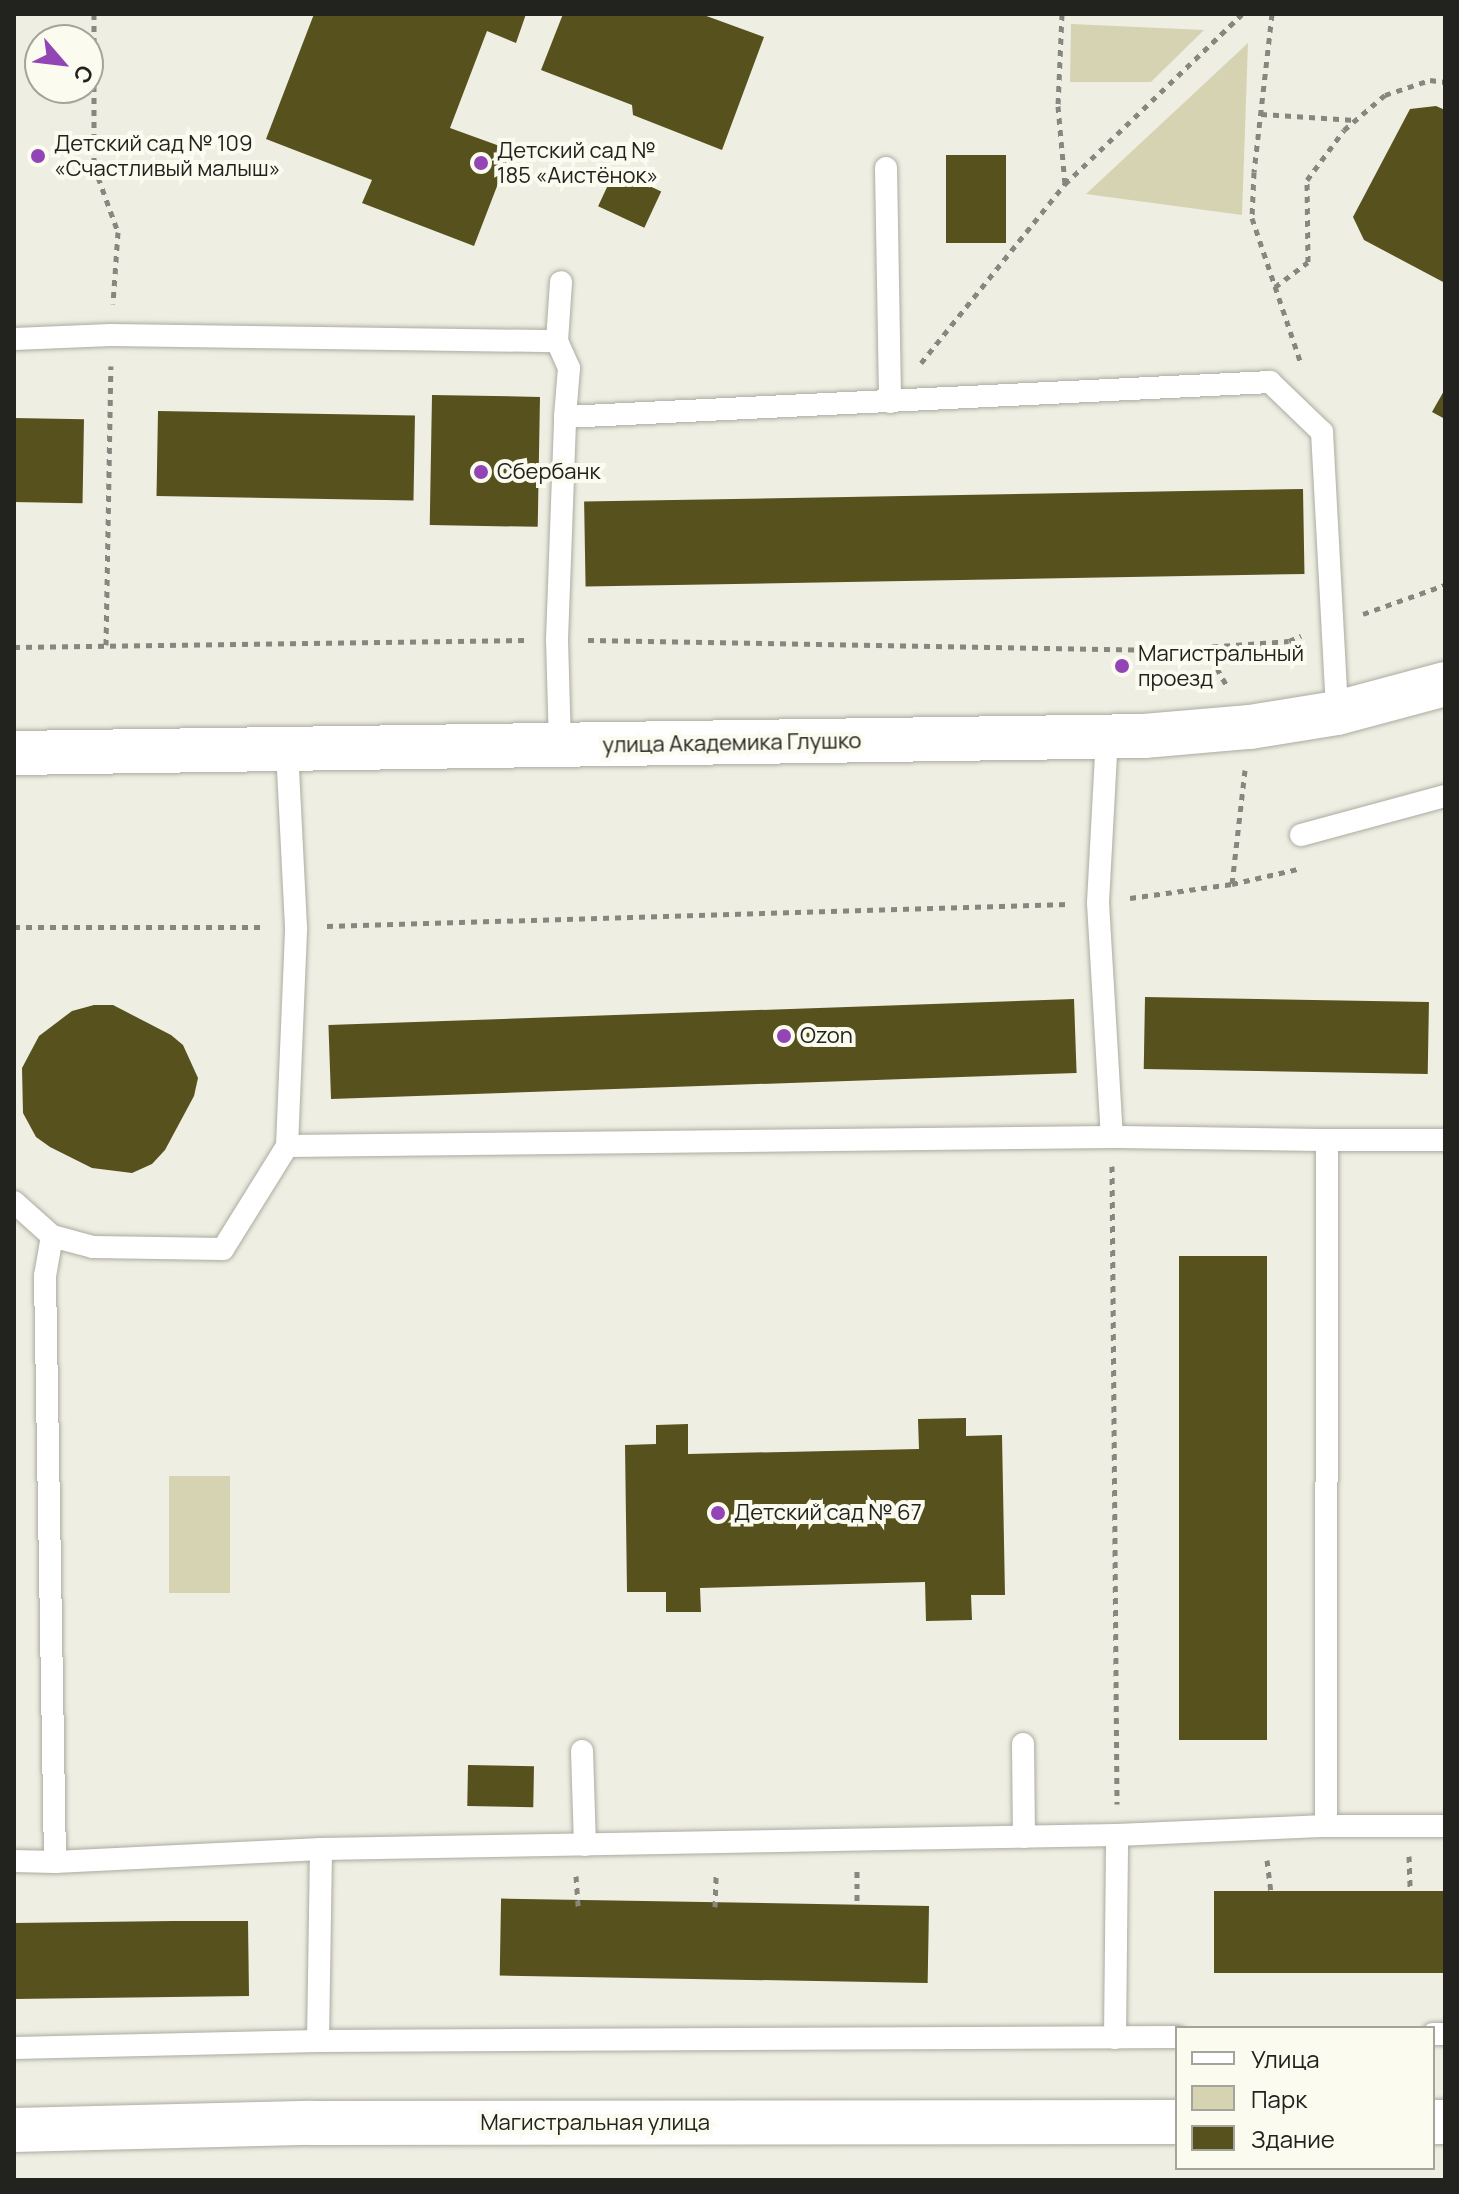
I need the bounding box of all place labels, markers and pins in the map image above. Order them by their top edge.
place label: Детский сад № 109 «Счастливый малыш» [54,130,280,182]
place label: Детский сад № 185 «Аистёнок» [497,137,658,188]
marker: Детский сад № 109 «Счастливый малыш» [29,147,47,165]
marker: Детский сад № 185 «Аистёнок» [472,154,490,172]
place label: Сбербанк [497,459,600,485]
marker: Сбербанк [472,463,490,481]
place label: Магистральный проезд [1138,640,1304,692]
marker: Магистральный проезд [1113,657,1131,675]
place label: Ozon [800,1023,853,1049]
marker: Ozon [775,1027,793,1045]
place label: Детский сад № 67 [734,1500,922,1526]
marker: Детский сад № 67 [709,1504,727,1522]

